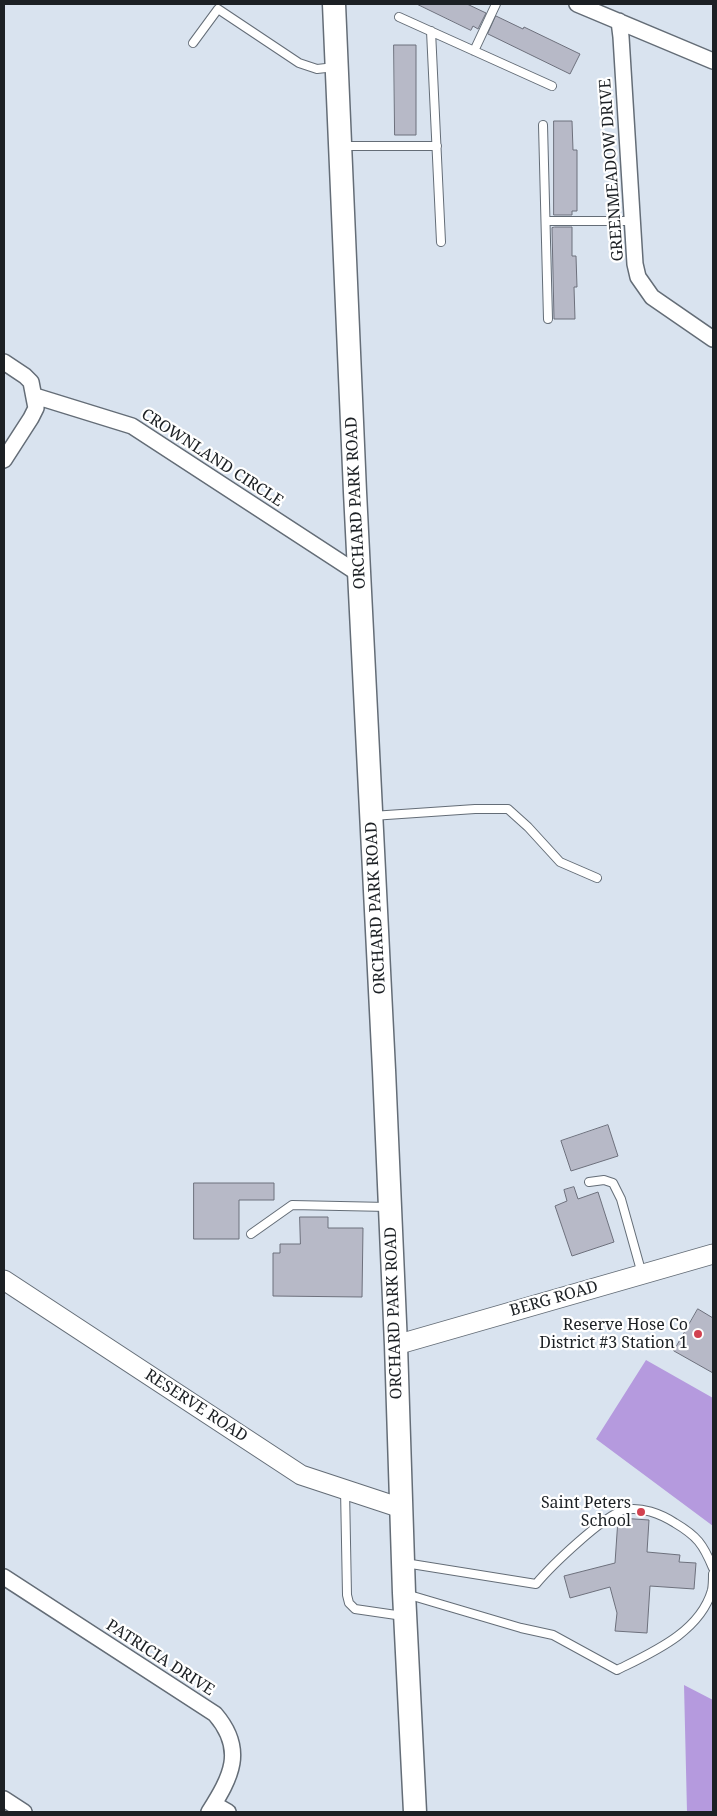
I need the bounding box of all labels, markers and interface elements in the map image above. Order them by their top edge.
street label: GREENMEADOW DRIVE [596,78,628,262]
street label: CROWNLAND CIRCLE [137,405,287,511]
street label: ORCHARD PARK ROAD [342,416,370,590]
street label: ORCHARD PARK ROAD [362,821,390,995]
street label: ORCHARD PARK ROAD [381,1226,407,1400]
street label: BERG ROAD [508,1277,600,1321]
place label: Reserve Hose Co District #3 Station 1 [539,1315,688,1353]
marker: Reserve Hose Co District #3 Station 1 [692,1328,704,1340]
street label: RESERVE ROAD [141,1366,251,1446]
place label: Saint Peters School [541,1493,631,1531]
marker: Saint Peters School [635,1506,647,1518]
street label: PATRICIA DRIVE [102,1616,218,1700]

